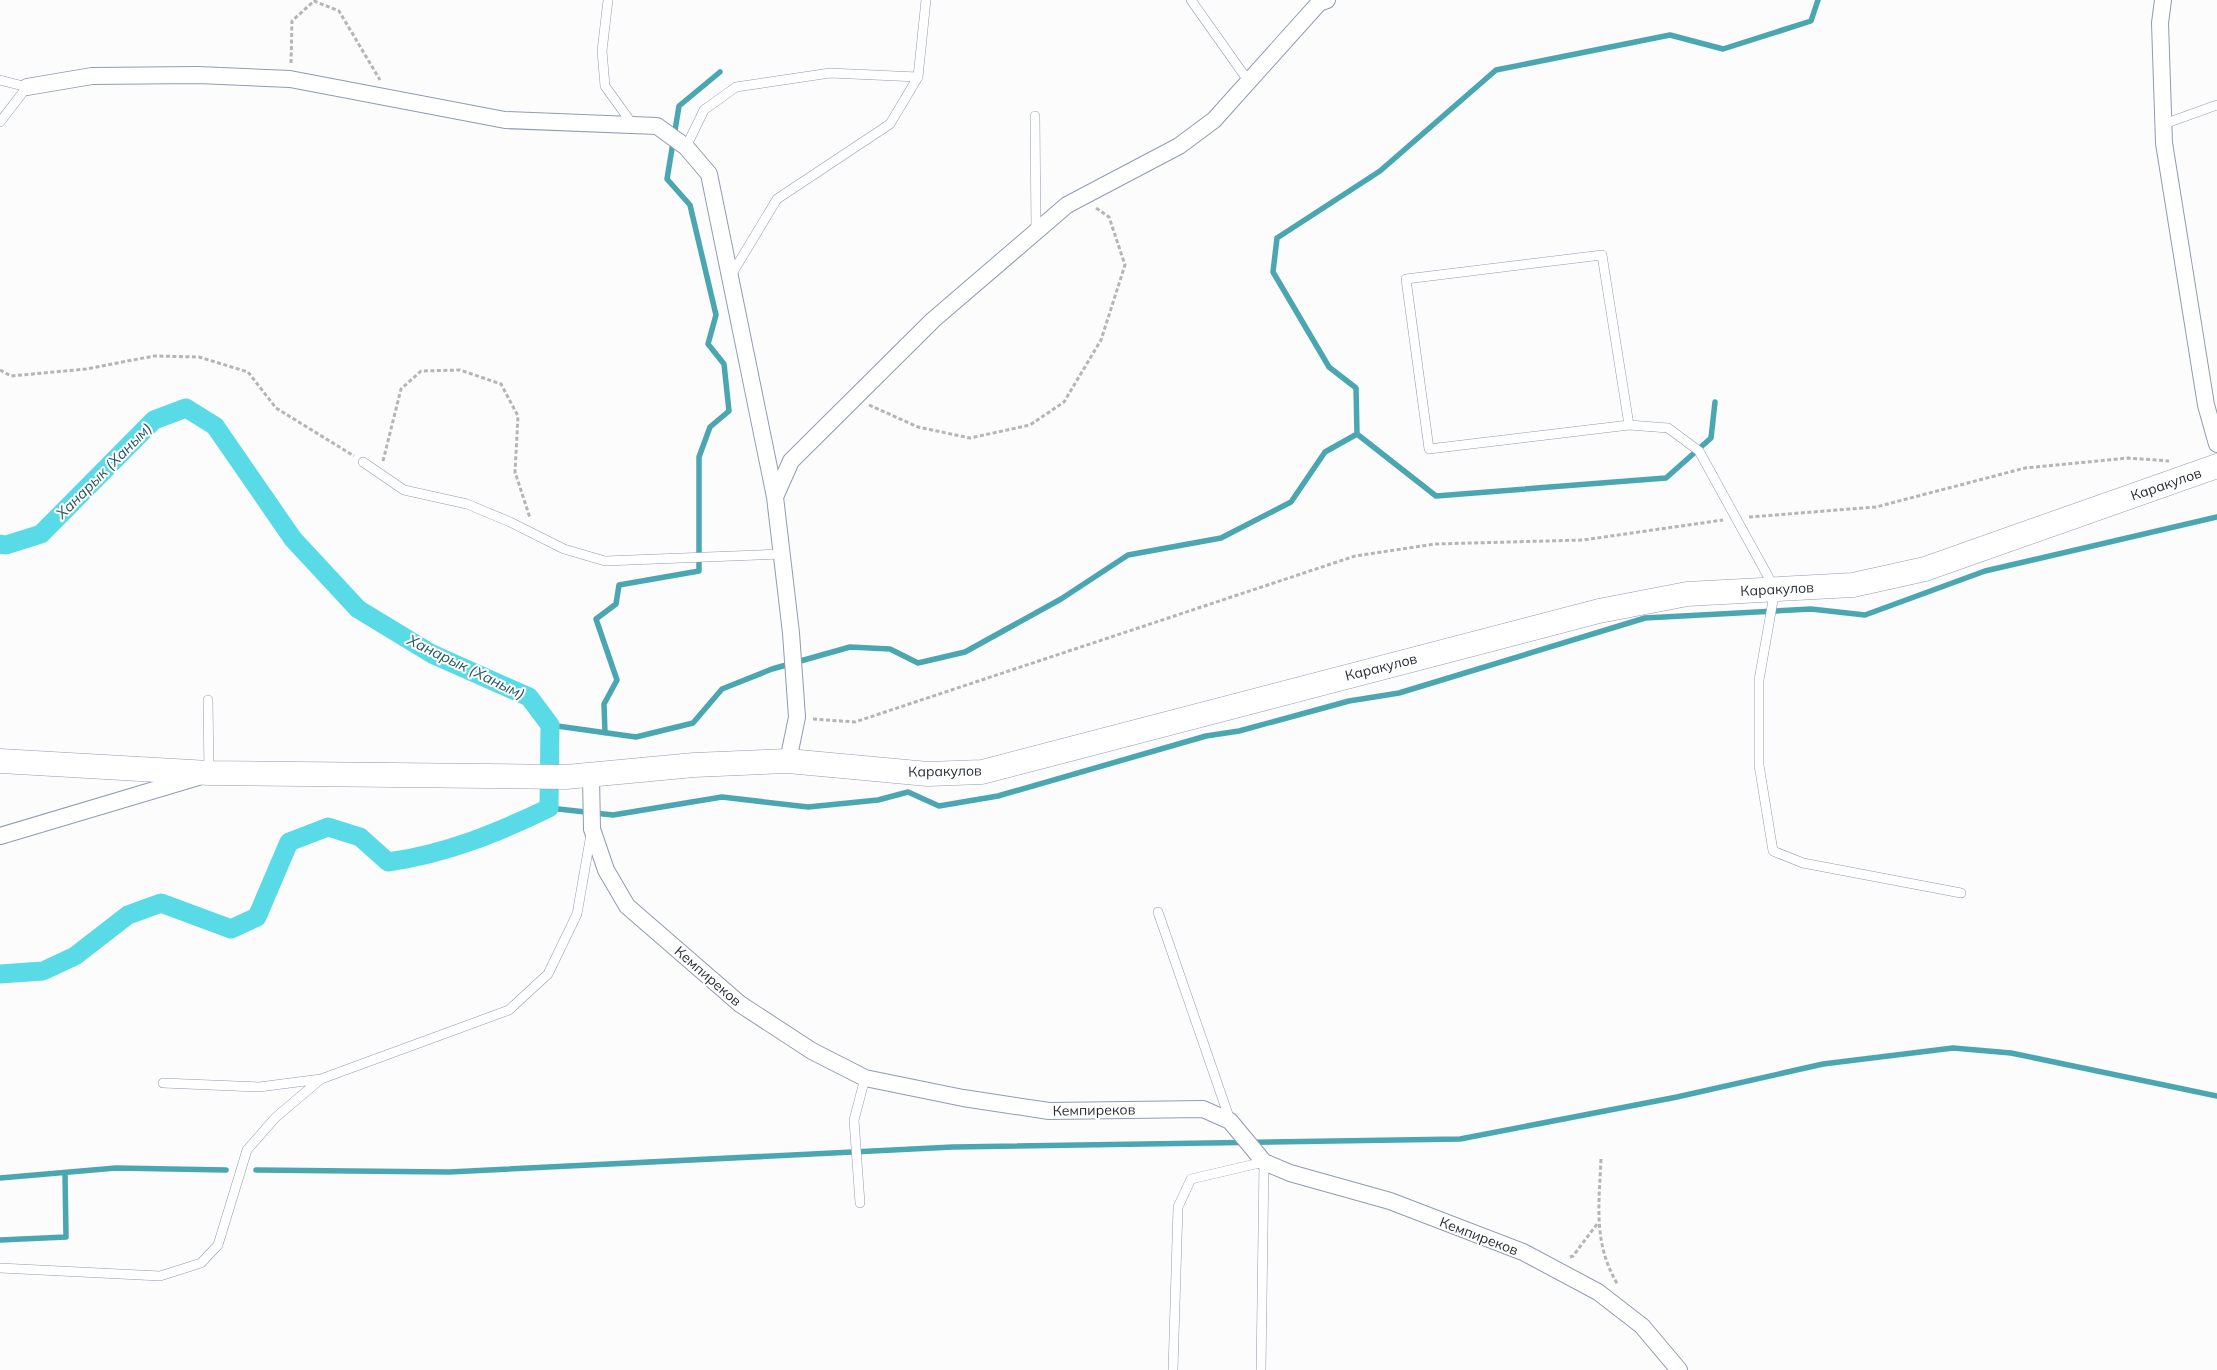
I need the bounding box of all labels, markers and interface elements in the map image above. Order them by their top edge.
water label: Ханарык (Ханым) [51,419,156,523]
street label: Каракулов [2128,463,2204,505]
street label: Каракулов [1740,578,1814,600]
water label: Ханарык (Ханым) [404,629,528,703]
street label: Каракулов [1343,649,1419,685]
street label: Каракулов [908,761,982,781]
street label: Кемпиреков [671,942,745,1010]
street label: Кемпиреков [1052,1100,1136,1120]
street label: Кемпиреков [1437,1213,1521,1259]

